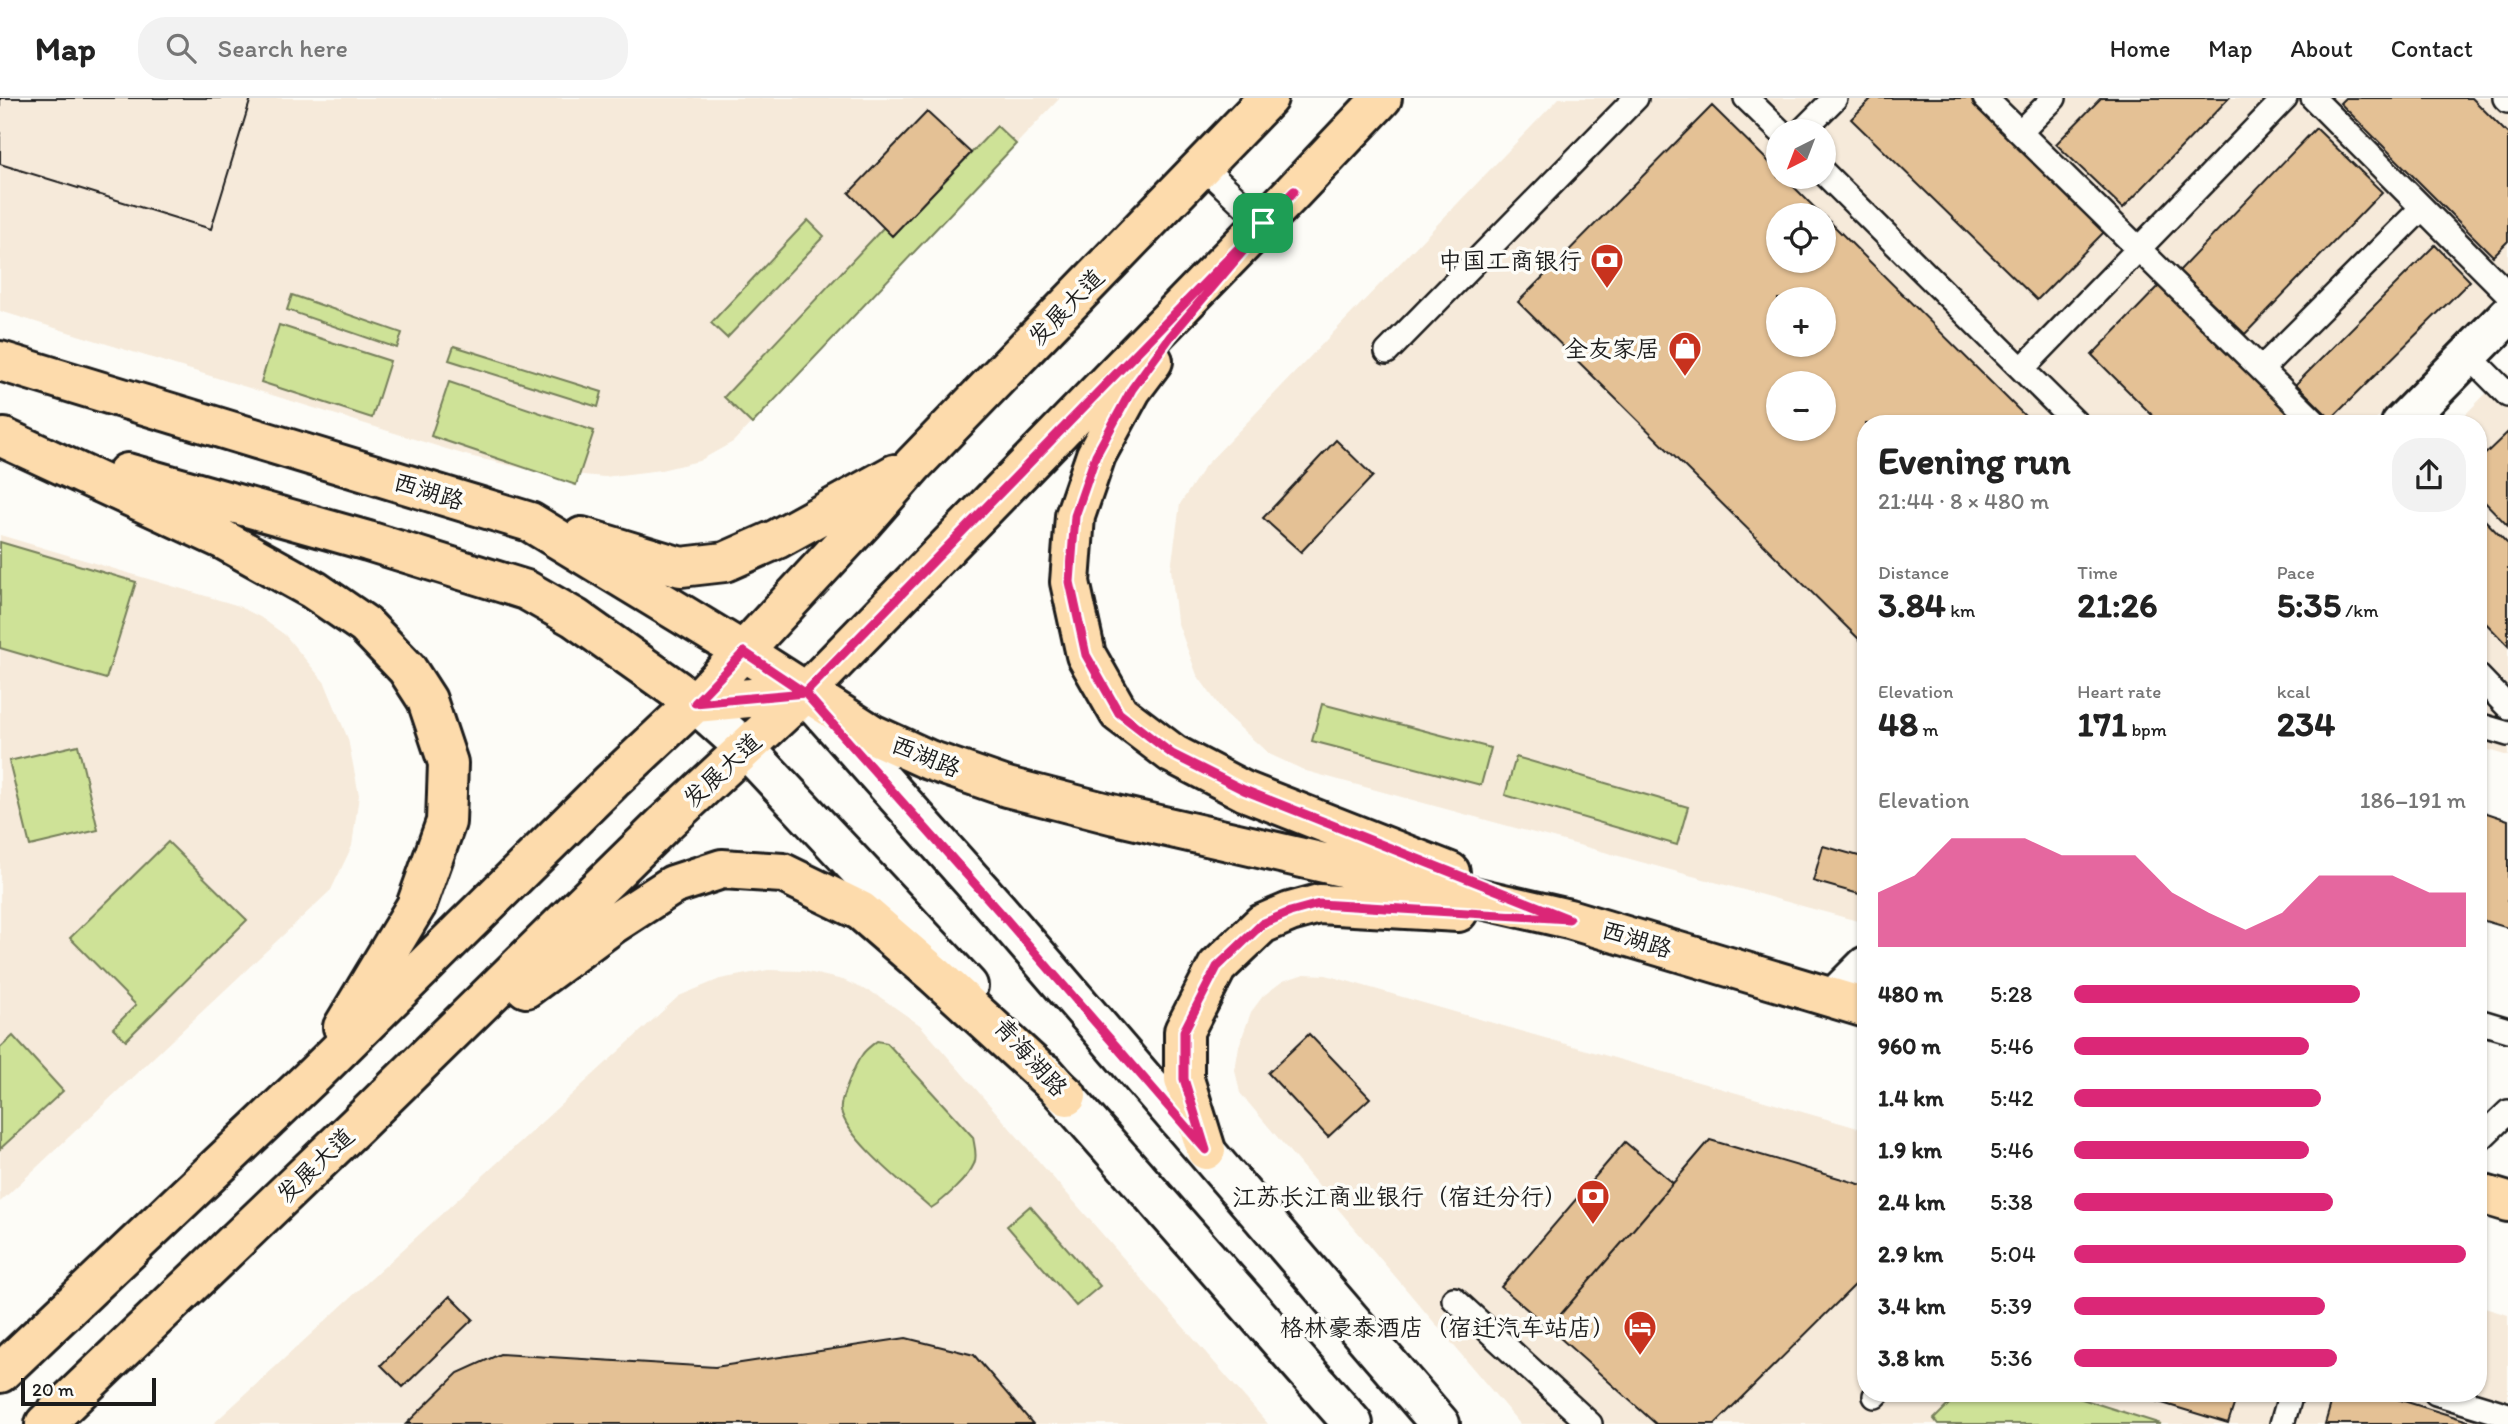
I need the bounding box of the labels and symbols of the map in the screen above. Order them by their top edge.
north arrow [1766,119,1836,189]
pin [1233,193,1293,253]
bank icon: 中国工商银行 [1588,241,1626,290]
place label: 中国工商银行 [1438,246,1582,275]
street label: 发展大道 [1022,262,1110,352]
shop icon: 全友家居 [1666,329,1704,378]
place label: 全友家居 [1564,334,1660,363]
street label: 西湖路 [390,467,468,515]
street label: 发展大道 [677,727,767,813]
street label: 西湖路 [887,729,965,783]
street label: 西湖路 [1598,915,1676,963]
street label: 青海湖路 [988,1012,1074,1102]
street label: 发展大道 [270,1121,360,1209]
bank icon: 江苏长江商业银行（宿迁分行） [1574,1177,1612,1226]
place label: 江苏长江商业银行（宿迁分行） [1232,1182,1568,1211]
hotel icon: 格林豪泰酒店（宿迁汽车站店） [1621,1308,1659,1357]
place label: 格林豪泰酒店（宿迁汽车站店） [1280,1313,1616,1342]
scale bar [21,1375,156,1407]

